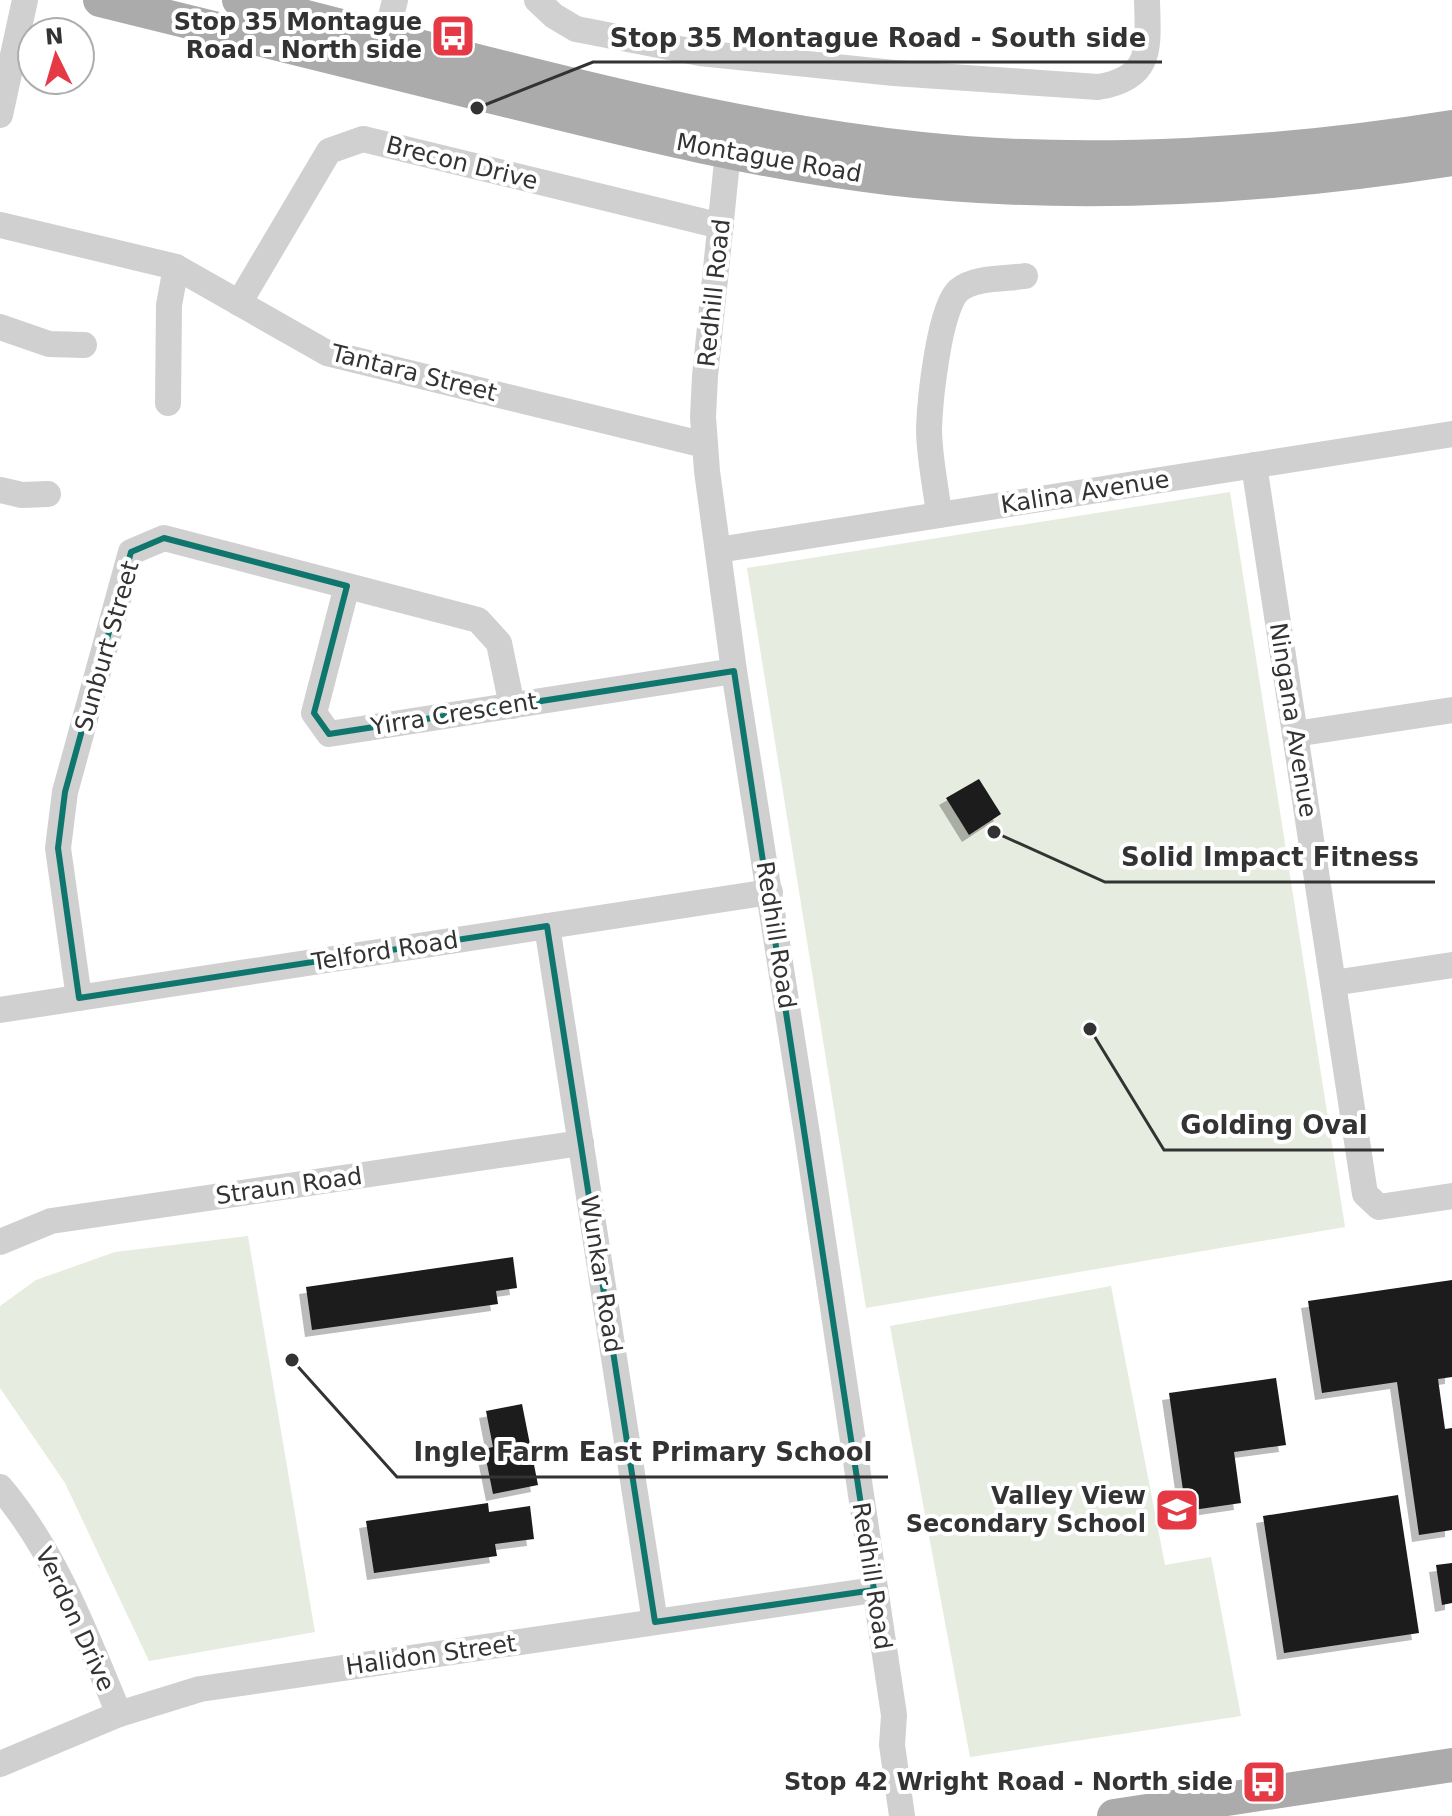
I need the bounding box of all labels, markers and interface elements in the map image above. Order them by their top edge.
place label: Stop 35 Montague Road - North side [174,8,422,64]
bus stop icon: Stop 35 Montague Road - North side [429,12,477,60]
callout: Stop 35 Montague Road - South side [593,12,1162,62]
north arrow [16,16,96,96]
text: N [44,23,65,50]
text: Stop 35 Montague Road - South side [610,23,1146,53]
street label: Montague Road [674,128,864,188]
street label: Brecon Drive [383,131,541,195]
street label: Redhill Road [692,218,736,368]
street label: Tantara Street [327,339,500,407]
street label: Kalina Avenue [999,465,1171,519]
street label: Sunburt Street [69,558,145,734]
street label: Ningana Avenue [1264,621,1322,819]
street label: Yirra Crescent [368,687,539,741]
callout: Solid Impact Fitness [1105,832,1435,882]
text: Solid Impact Fitness [1121,842,1419,872]
street label: Redhill Road [751,859,801,1011]
street label: Telford Road [309,926,460,977]
callout: Golding Oval [1164,1100,1384,1150]
text: Golding Oval [1180,1110,1368,1140]
street label: Straun Road [214,1162,364,1210]
street label: Wunkar Road [575,1193,627,1355]
callout: Ingle Farm East Primary School [397,1427,888,1477]
text: Ingle Farm East Primary School [414,1437,872,1467]
place label: Valley View Secondary School [906,1482,1146,1538]
school or university icon: Valley View Secondary School [1153,1486,1201,1534]
street label: Redhill Road [847,1500,897,1652]
street label: Verdon Drive [29,1543,121,1695]
street label: Halidon Street [344,1629,518,1681]
bus stop icon: Stop 42 Wright Road - North side [1240,1758,1288,1806]
place label: Stop 42 Wright Road - North side [784,1768,1233,1796]

